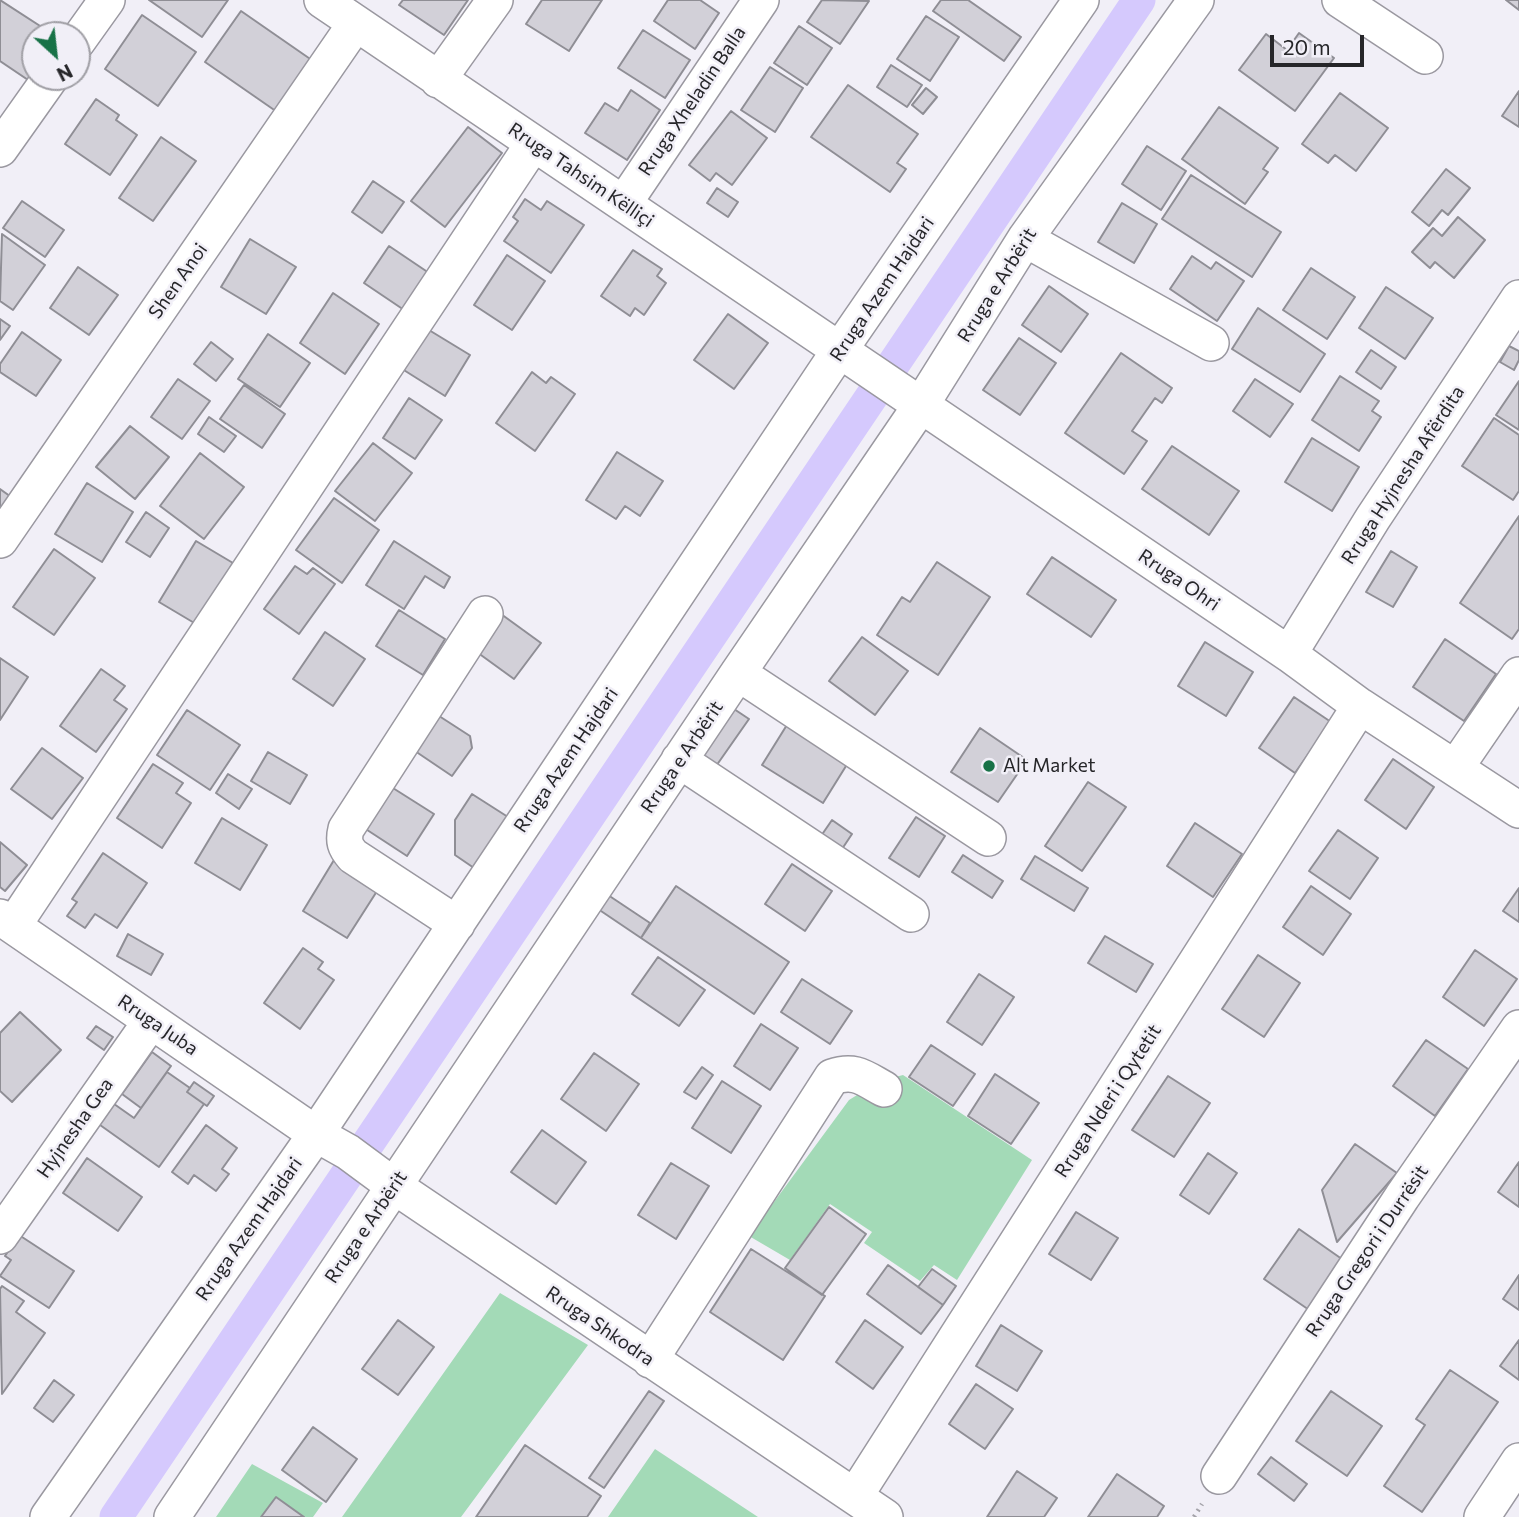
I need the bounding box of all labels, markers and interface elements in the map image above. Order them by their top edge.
north arrow [21,21,91,91]
scale bar [1274,21,1368,65]
street label: Rruga Xheladin Balla [634,22,750,180]
text: 20 m [1283,34,1331,59]
text: N [53,60,76,87]
street label: Rruga Tahsim Këlliçi [504,118,658,232]
street label: Rruga Azem Hajdari [825,212,939,366]
street label: Rruga e Arbërit [953,224,1041,346]
street label: Shen Anoi [144,239,212,323]
street label: Rruga Hyjnesha Afërdita [1337,381,1469,569]
street label: Rruga Ohri [1134,544,1224,616]
street label: Rruga Azem Hajdari [509,683,623,837]
street label: Rruga e Arbërit [636,697,728,817]
place label: Alt Market [1003,755,1095,777]
marker: Alt Market [981,758,997,774]
street label: Rruga Juba [113,990,203,1060]
street label: Rruga Nderi i Qytetit [1050,1020,1166,1182]
street label: Hyjnesha Gea [32,1074,118,1182]
street label: Rruga Azem Hajdari [191,1153,307,1305]
street label: Rruga Gregori i Durrësit [1301,1161,1433,1341]
street label: Rruga e Arbërit [320,1167,412,1287]
street label: Rruga Shkodra [541,1281,659,1371]

